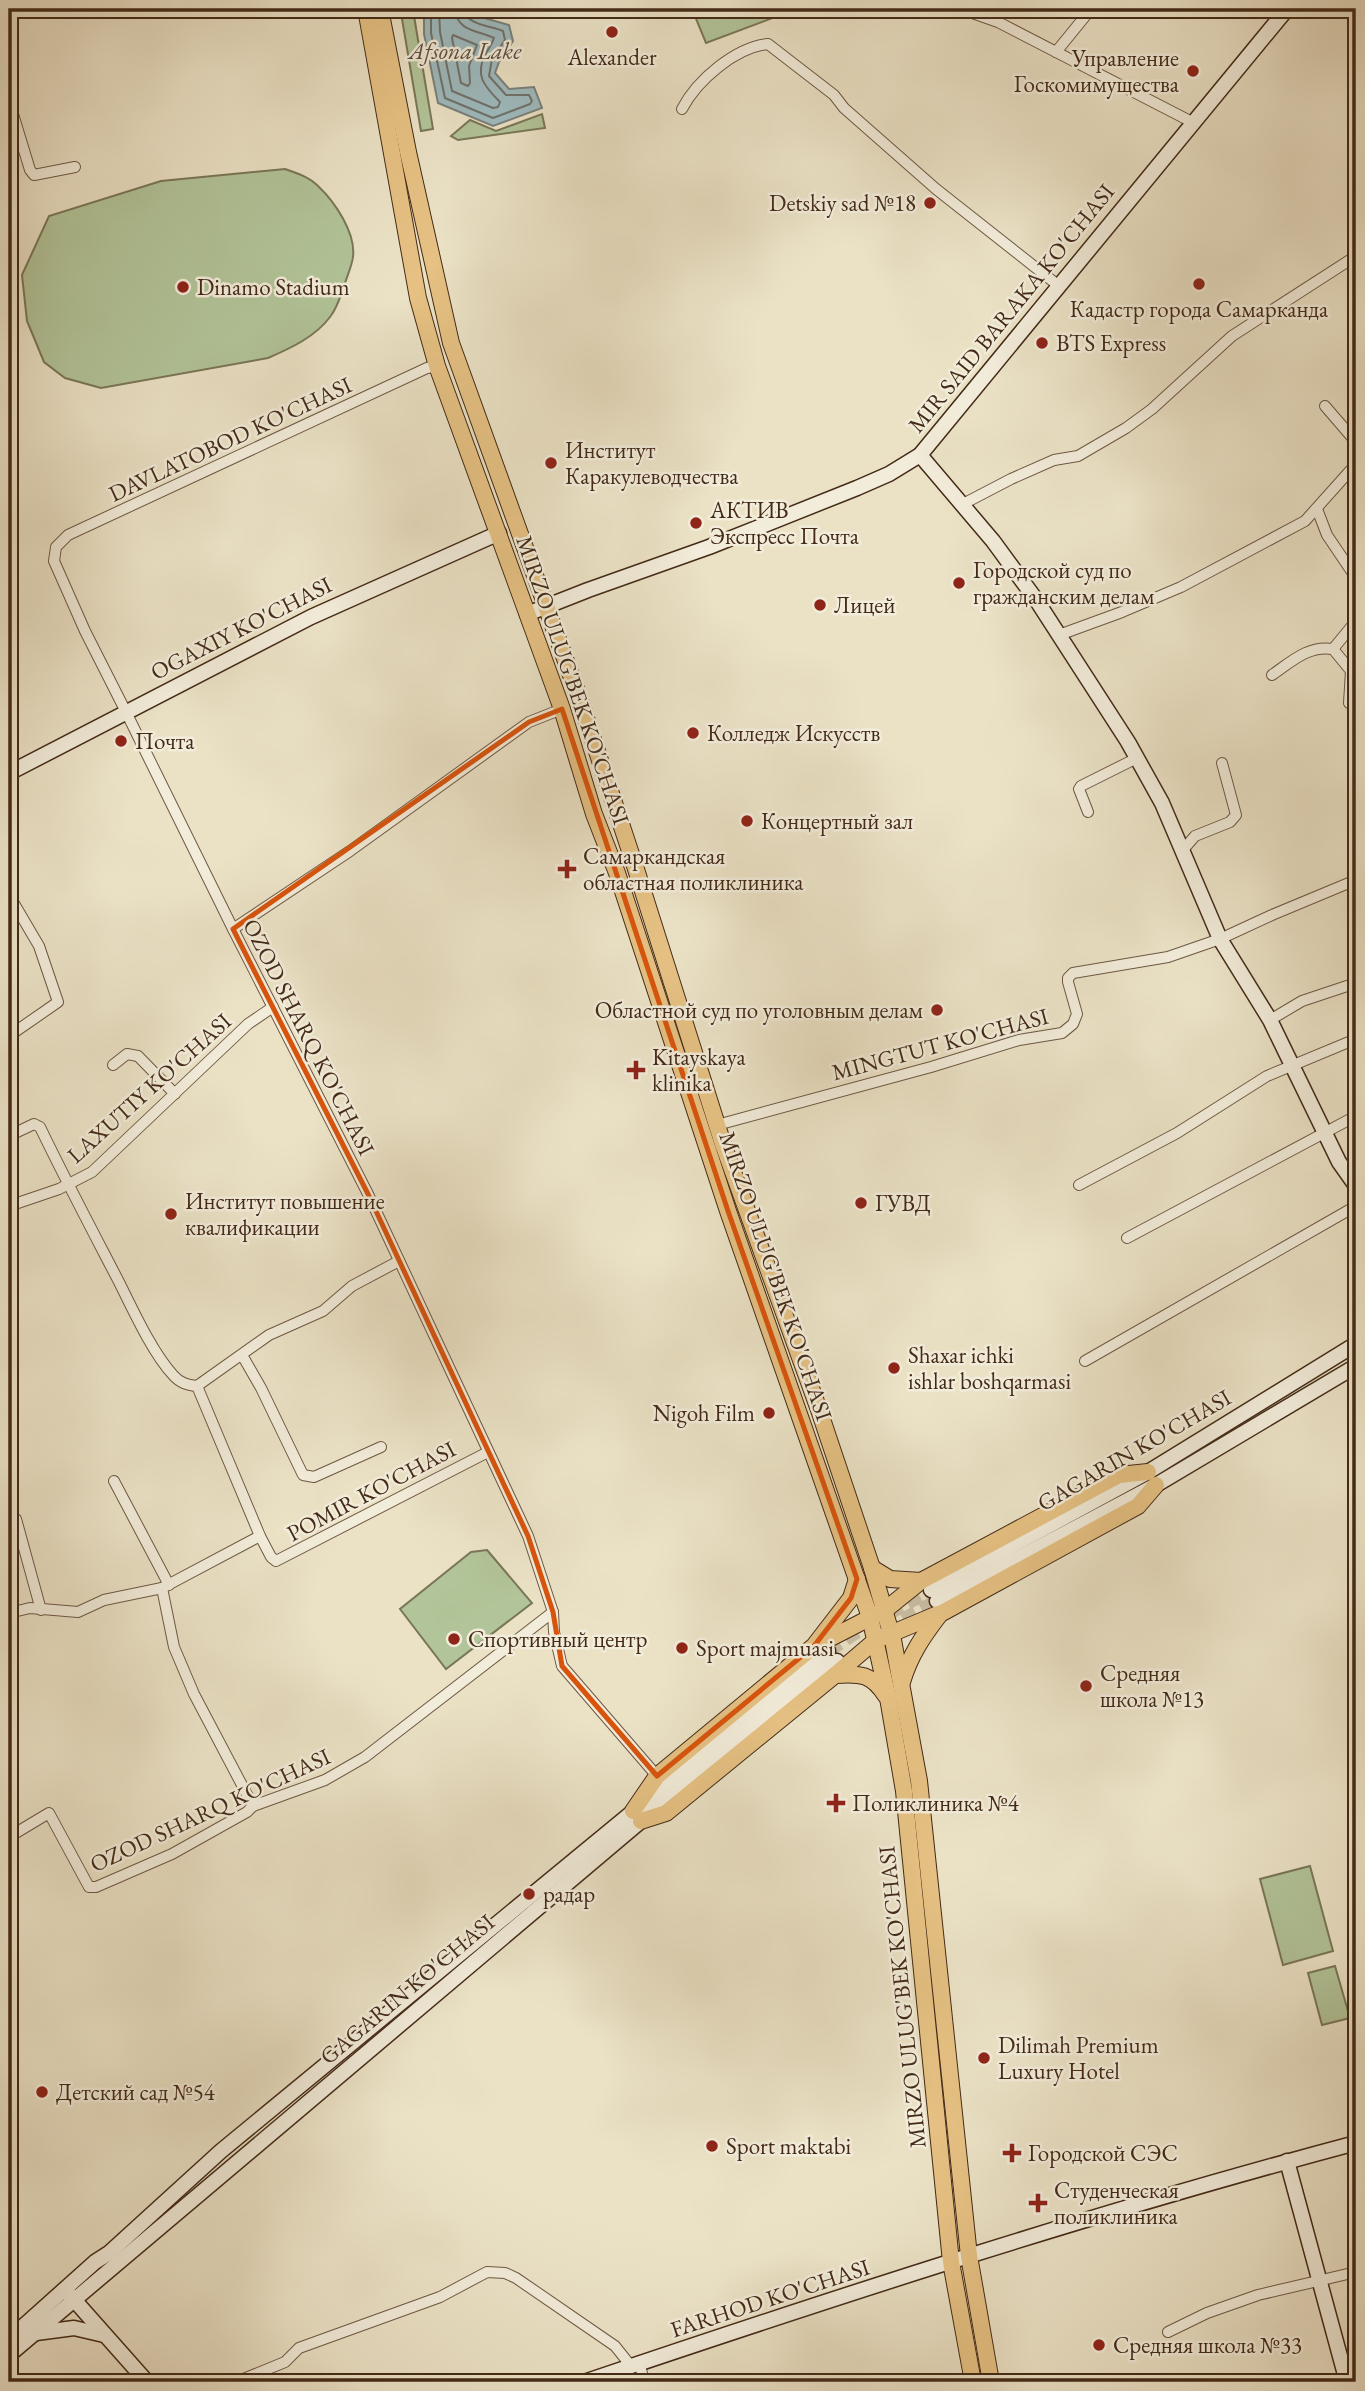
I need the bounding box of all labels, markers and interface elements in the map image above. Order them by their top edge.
marker: Alexander [604,24,620,40]
water label: Afsona Lake [407,35,522,66]
place label: Alexander [566,42,657,72]
place label: Управление Госкомимущества [1014,43,1180,99]
marker: Управление Госкомимущества [1185,63,1201,79]
street label: MIR SAID BARAKA KO'CHASI [901,177,1121,439]
place label: Detskiy sad №18 [769,188,916,218]
marker: Detskiy sad №18 [922,195,938,211]
place label: Dinamo Stadium [197,272,350,302]
marker: Кадастр города Самарканда [1191,276,1207,292]
marker: Dinamo Stadium [175,279,191,295]
place label: Кадастр города Самарканда [1070,294,1329,324]
place label: BTS Express [1056,328,1166,358]
marker: BTS Express [1034,335,1050,351]
street label: DAVLATOBOD KO'CHASI [104,369,356,509]
place label: Институт Каракулеводчества [565,435,739,491]
marker: Институт Каракулеводчества [543,455,559,471]
place label: АКТИВ Экспресс Почта [709,495,860,551]
marker: АКТИВ Экспресс Почта [688,515,704,531]
street label: MIRZO ULUG'BEK KO'CHASI [509,532,637,829]
place label: Городской суд по гражданским делам [973,555,1155,611]
street label: OGAXIY KO'CHASI [145,569,337,687]
marker: Городской суд по гражданским делам [951,575,967,591]
place label: Лицей [834,590,895,620]
marker: Лицей [812,597,828,613]
place label: Колледж Искусств [707,718,881,748]
marker: Колледж Искусств [685,725,701,741]
place label: Почта [135,726,195,756]
marker: Почта [113,733,129,749]
place label: Концертный зал [761,806,913,836]
marker: Концертный зал [739,813,755,829]
place label: Самаркандская областная поликлиника [583,841,804,897]
marker: Самаркандская областная поликлиника [557,859,577,879]
street label: OZOD SHARQ KO'CHASI [236,914,382,1161]
place label: Областной суд по уголовным делам [595,995,924,1025]
street label: MINGTUT KO'CHASI [828,1001,1052,1087]
marker: Областной суд по уголовным делам [929,1002,945,1018]
street label: LAXUTIY KO'CHASI [61,1006,238,1170]
place label: Kitayskaya klinika [652,1042,746,1098]
marker: Kitayskaya klinika [626,1060,646,1080]
street label: MIRZO ULUG'BEK KO'CHASI [712,1128,840,1425]
place label: Институт повышение квалификации [185,1186,385,1242]
place label: ГУВД [875,1188,931,1218]
marker: ГУВД [853,1195,869,1211]
marker: Институт повышение квалификации [163,1206,179,1222]
place label: Shaxar ichki ishlar boshqarmasi [908,1340,1071,1396]
marker: Shaxar ichki ishlar boshqarmasi [886,1360,902,1376]
street label: GAGARIN KO'CHASI [1032,1382,1236,1518]
place label: Nigoh Film [653,1398,755,1428]
marker: Nigoh Film [761,1405,777,1421]
street label: POMIR KO'CHASI [281,1434,461,1548]
place label: Спортивный центр [468,1624,648,1654]
marker: Спортивный центр [446,1631,462,1647]
place label: Sport majmuasi [696,1633,834,1663]
marker: Sport majmuasi [674,1640,690,1656]
place label: Средняя школа №13 [1100,1658,1204,1714]
marker: Средняя школа №13 [1078,1678,1094,1694]
street label: OZOD SHARQ KO'CHASI [85,1741,335,1879]
place label: Поликлиника №4 [852,1788,1020,1818]
marker: Поликлиника №4 [826,1793,846,1813]
street label: MIRZO ULUG'BEK KO'CHASI [871,1844,933,2150]
place label: радар [543,1879,595,1909]
marker: радар [521,1886,537,1902]
street label: GAGARIN KO'CHASI [314,1907,501,2071]
place label: Dilimah Premium Luxury Hotel [998,2030,1159,2086]
marker: Dilimah Premium Luxury Hotel [976,2050,992,2066]
place label: Детский сад №54 [56,2077,216,2107]
marker: Детский сад №54 [34,2084,50,2100]
place label: Sport maktabi [726,2131,852,2161]
marker: Sport maktabi [704,2138,720,2154]
place label: Городской СЭС [1028,2138,1178,2168]
marker: Городской СЭС [1002,2143,1022,2163]
place label: Студенческая поликлиника [1054,2175,1179,2231]
marker: Студенческая поликлиника [1028,2193,1048,2213]
street label: FARHOD KO'CHASI [667,2252,874,2344]
place label: Средняя школа №33 [1113,2330,1302,2360]
marker: Средняя школа №33 [1091,2337,1107,2353]

